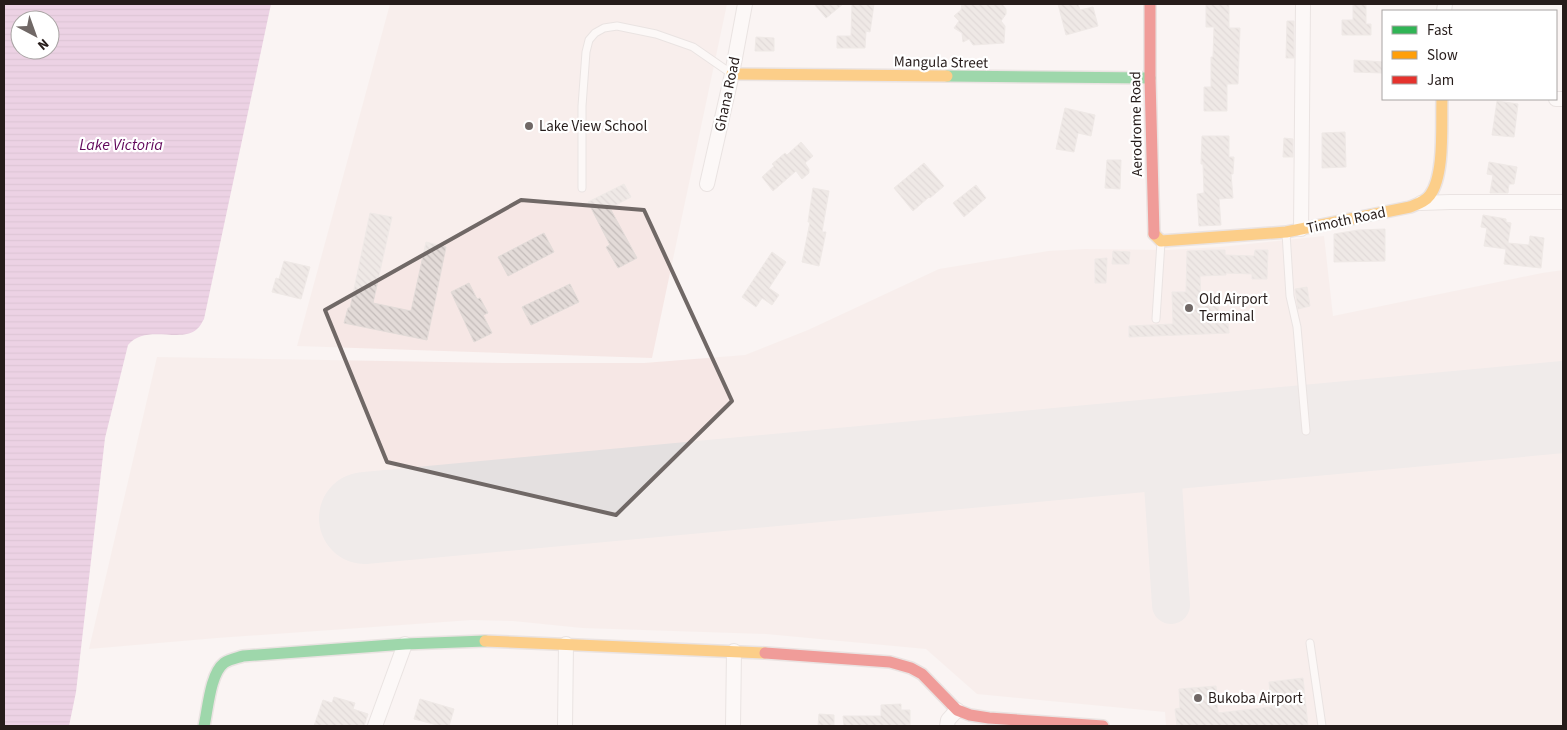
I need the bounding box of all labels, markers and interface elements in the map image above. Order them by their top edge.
north arrow [10,10,60,60]
legend [1382,10,1557,100]
text: Fast [1427,20,1453,41]
text: N [33,33,53,55]
text: Slow [1427,45,1458,66]
street label: Mangula Street [894,51,988,74]
street label: Ghana Road [709,55,746,133]
text: Jam [1427,70,1454,91]
street label: Aerodrome Road [1125,71,1148,177]
place label: Lake View School [539,116,647,137]
marker: Lake View School [523,120,535,132]
water label: Lake Victoria [79,134,163,156]
street label: Timoth Road [1305,202,1388,239]
place label: Old Airport Terminal [1199,289,1268,327]
marker: Old Airport Terminal [1183,302,1195,314]
place label: Bukoba Airport [1208,688,1303,709]
marker: Bukoba Airport [1192,692,1204,704]

